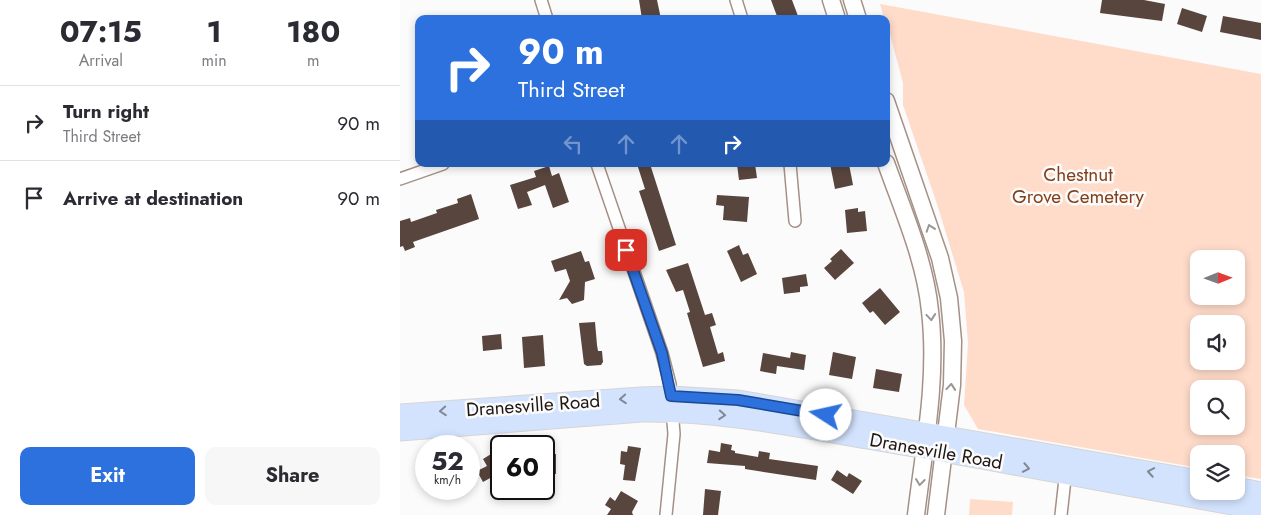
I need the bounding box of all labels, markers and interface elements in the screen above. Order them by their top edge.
text: 07:15 [60,10,142,53]
text: 1 [206,10,222,53]
text: 180 [286,10,340,53]
text: 90 m [518,27,604,77]
icon: right [435,35,500,100]
text: Arrival [79,49,123,72]
text: min [202,49,227,72]
text: m [307,49,320,72]
text: Third Street [518,73,625,105]
text: Turn right [63,98,149,125]
icon: right [20,109,48,137]
text: 90 m [337,110,380,137]
text: Third Street [63,125,141,148]
icon: left [559,130,587,158]
icon: ahead [612,130,640,158]
icon: ahead [665,130,693,158]
icon: right [718,130,746,158]
park label: Chestnut Grove Cemetery [1012,161,1145,210]
icon: arrive [20,184,48,212]
text: Arrive at destination [63,185,243,212]
text: 90 m [337,185,380,212]
one-way arrow [926,224,936,232]
pin [605,229,647,271]
icon: arrive [612,236,640,264]
north arrow [1190,250,1245,305]
map controls [1190,250,1245,500]
one-way arrow [925,313,936,321]
button: sound [1190,315,1245,370]
button: search [1190,380,1245,435]
one-way arrow [945,383,956,391]
street label: Dranesville Road [465,387,601,423]
position arrow [799,388,851,440]
one-way arrow [618,393,626,404]
one-way arrow [439,405,447,416]
one-way arrow [718,410,726,421]
street label: Dranesville Road [867,426,1005,476]
speed limit sign: 60 [490,435,555,500]
text: 52 [431,443,464,479]
button: layers [1190,445,1245,500]
button: Exit [20,447,195,505]
button: Share [205,447,380,505]
one-way arrow [1022,462,1031,473]
one-way arrow [1146,468,1155,478]
text: km/h [434,471,461,489]
one-way arrow [915,478,926,486]

